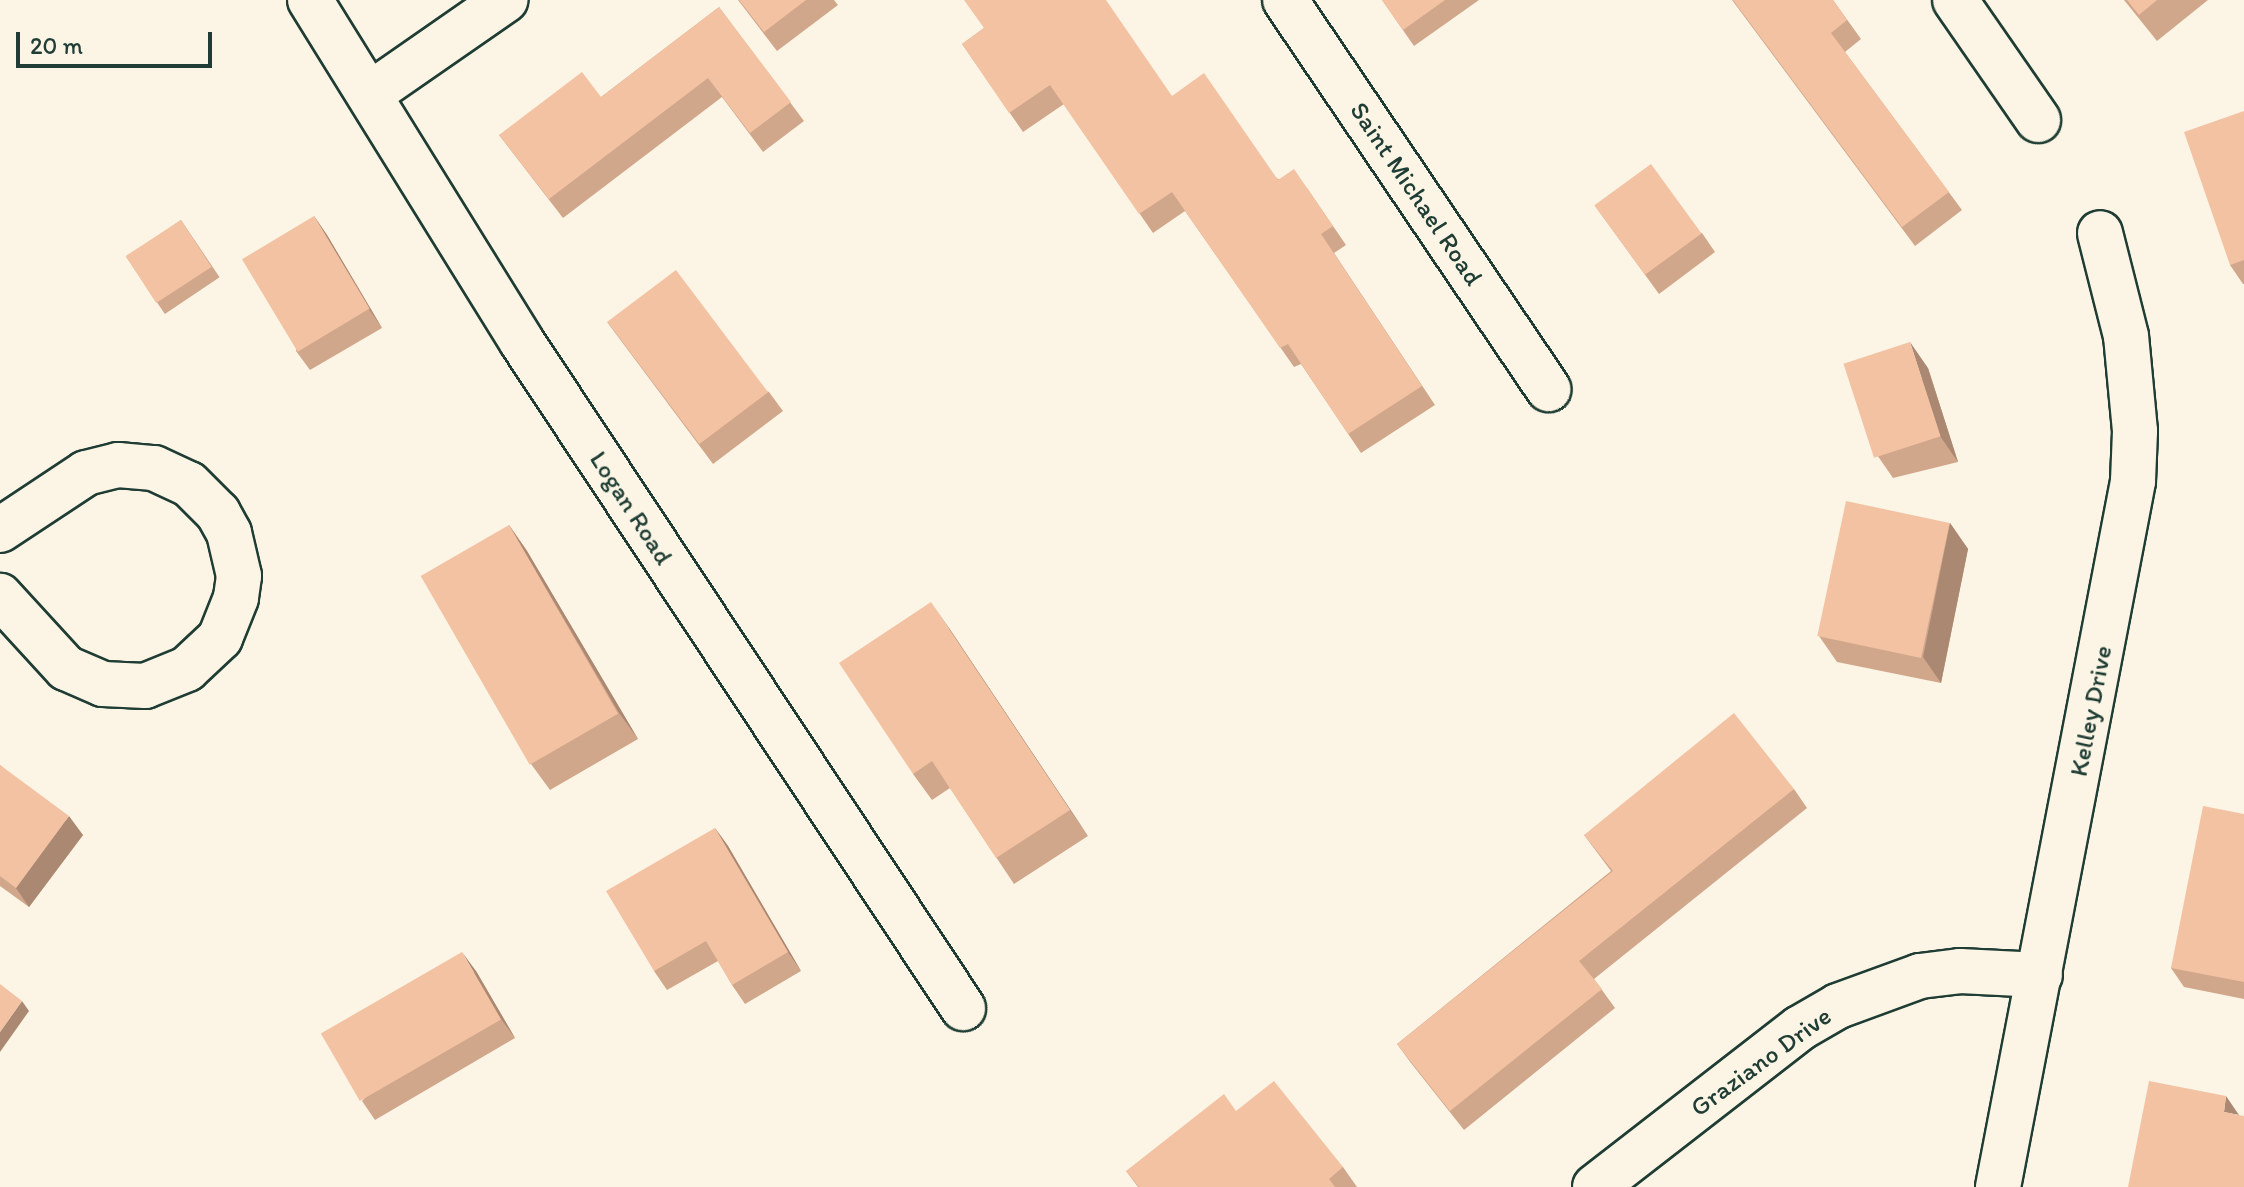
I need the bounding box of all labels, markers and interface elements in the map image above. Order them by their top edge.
scale bar [20,16,216,66]
text: 20 m [30,31,83,60]
street label: Saint Michael Road [1344,97,1488,291]
street label: Logan Road [583,446,679,570]
street label: Kelley Drive [2063,643,2119,779]
street label: Graziano Drive [1685,1001,1837,1123]

